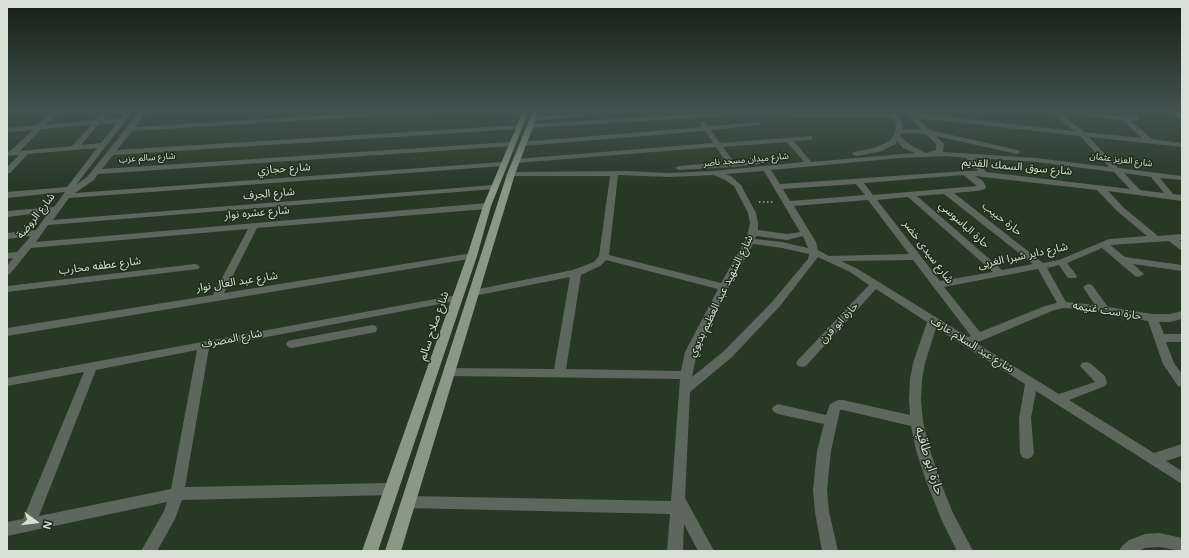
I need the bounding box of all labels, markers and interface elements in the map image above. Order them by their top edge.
street label: شارع سالم عزب [118,151,176,165]
street label: شارع ميدان مسجد ناصر [703,151,789,169]
street label: شارع العزيز عثمان [1089,151,1153,169]
street label: شارع سوق السمك القديم [961,156,1073,178]
street label: شارع حجازي [257,161,311,177]
street label: شارع الجرف [243,185,295,203]
street label: شارع الروضة [14,190,58,242]
street label: حارة الباسوسي [936,199,992,251]
street label: حارة حبيب [979,199,1025,239]
street label: شارع عشره نوار [224,204,290,222]
street label: شارع سيدى خضر [900,218,956,286]
street label: شارع الشهيد عبد العظيم بديوي [686,233,756,359]
street label: شارع داير شبرا الغربى [977,240,1069,272]
street label: شارع عطفه محارب [58,254,142,278]
street label: شارع عبد العال نوار [195,269,279,295]
street label: شارع صلاح سالم [416,290,452,362]
street label: حارة ست غنيمه [1072,299,1142,323]
street label: حارة ابو قرن [817,300,861,346]
street label: شارع عبد السلام عارف [928,314,1016,376]
street label: شارع المصرف [201,327,263,351]
street label: حارة ابو طاقيه [911,425,947,497]
north arrow [16,502,56,542]
text: N [41,520,54,530]

